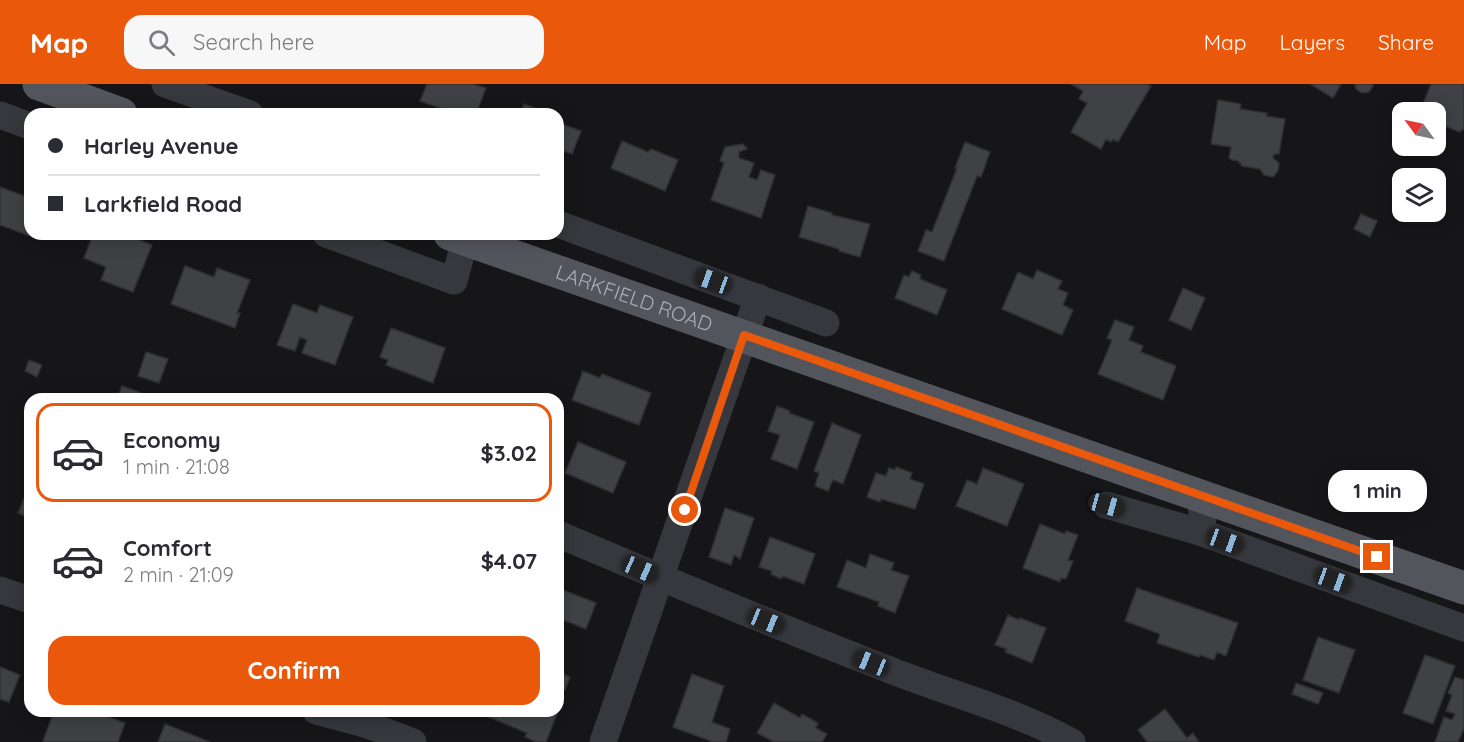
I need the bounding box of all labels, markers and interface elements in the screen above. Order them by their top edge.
search box [124,15,544,69]
text: Map [30,25,88,60]
icon: search [145,26,178,59]
text: Search here [193,28,315,56]
text: Map [1204,29,1247,55]
text: Layers [1280,29,1345,55]
text: Share [1378,29,1434,55]
north arrow [1392,102,1446,156]
map controls [1392,102,1446,222]
text: Harley Avenue [84,132,239,160]
button: layers [1392,168,1446,222]
text: Larkfield Road [84,190,242,218]
street label: LARKFIELD ROAD [553,259,716,337]
car [693,266,733,296]
icon: car [51,426,105,480]
text: Economy [123,426,221,454]
text: $3.02 [481,439,537,467]
text: 1 min · 21:08 [123,454,230,479]
callout: 1 min [1328,470,1426,512]
text: 1 min [1353,478,1402,503]
car [1086,491,1126,519]
route start [671,496,698,523]
car [1205,526,1245,556]
icon: car [51,534,105,588]
text: Comfort [123,534,212,562]
route end [1363,543,1390,570]
text: $4.07 [481,547,537,575]
car [620,553,660,585]
text: 2 min · 21:09 [123,562,234,587]
car [1313,565,1353,595]
car [746,606,786,636]
button: Confirm [48,636,540,705]
car [851,648,891,678]

